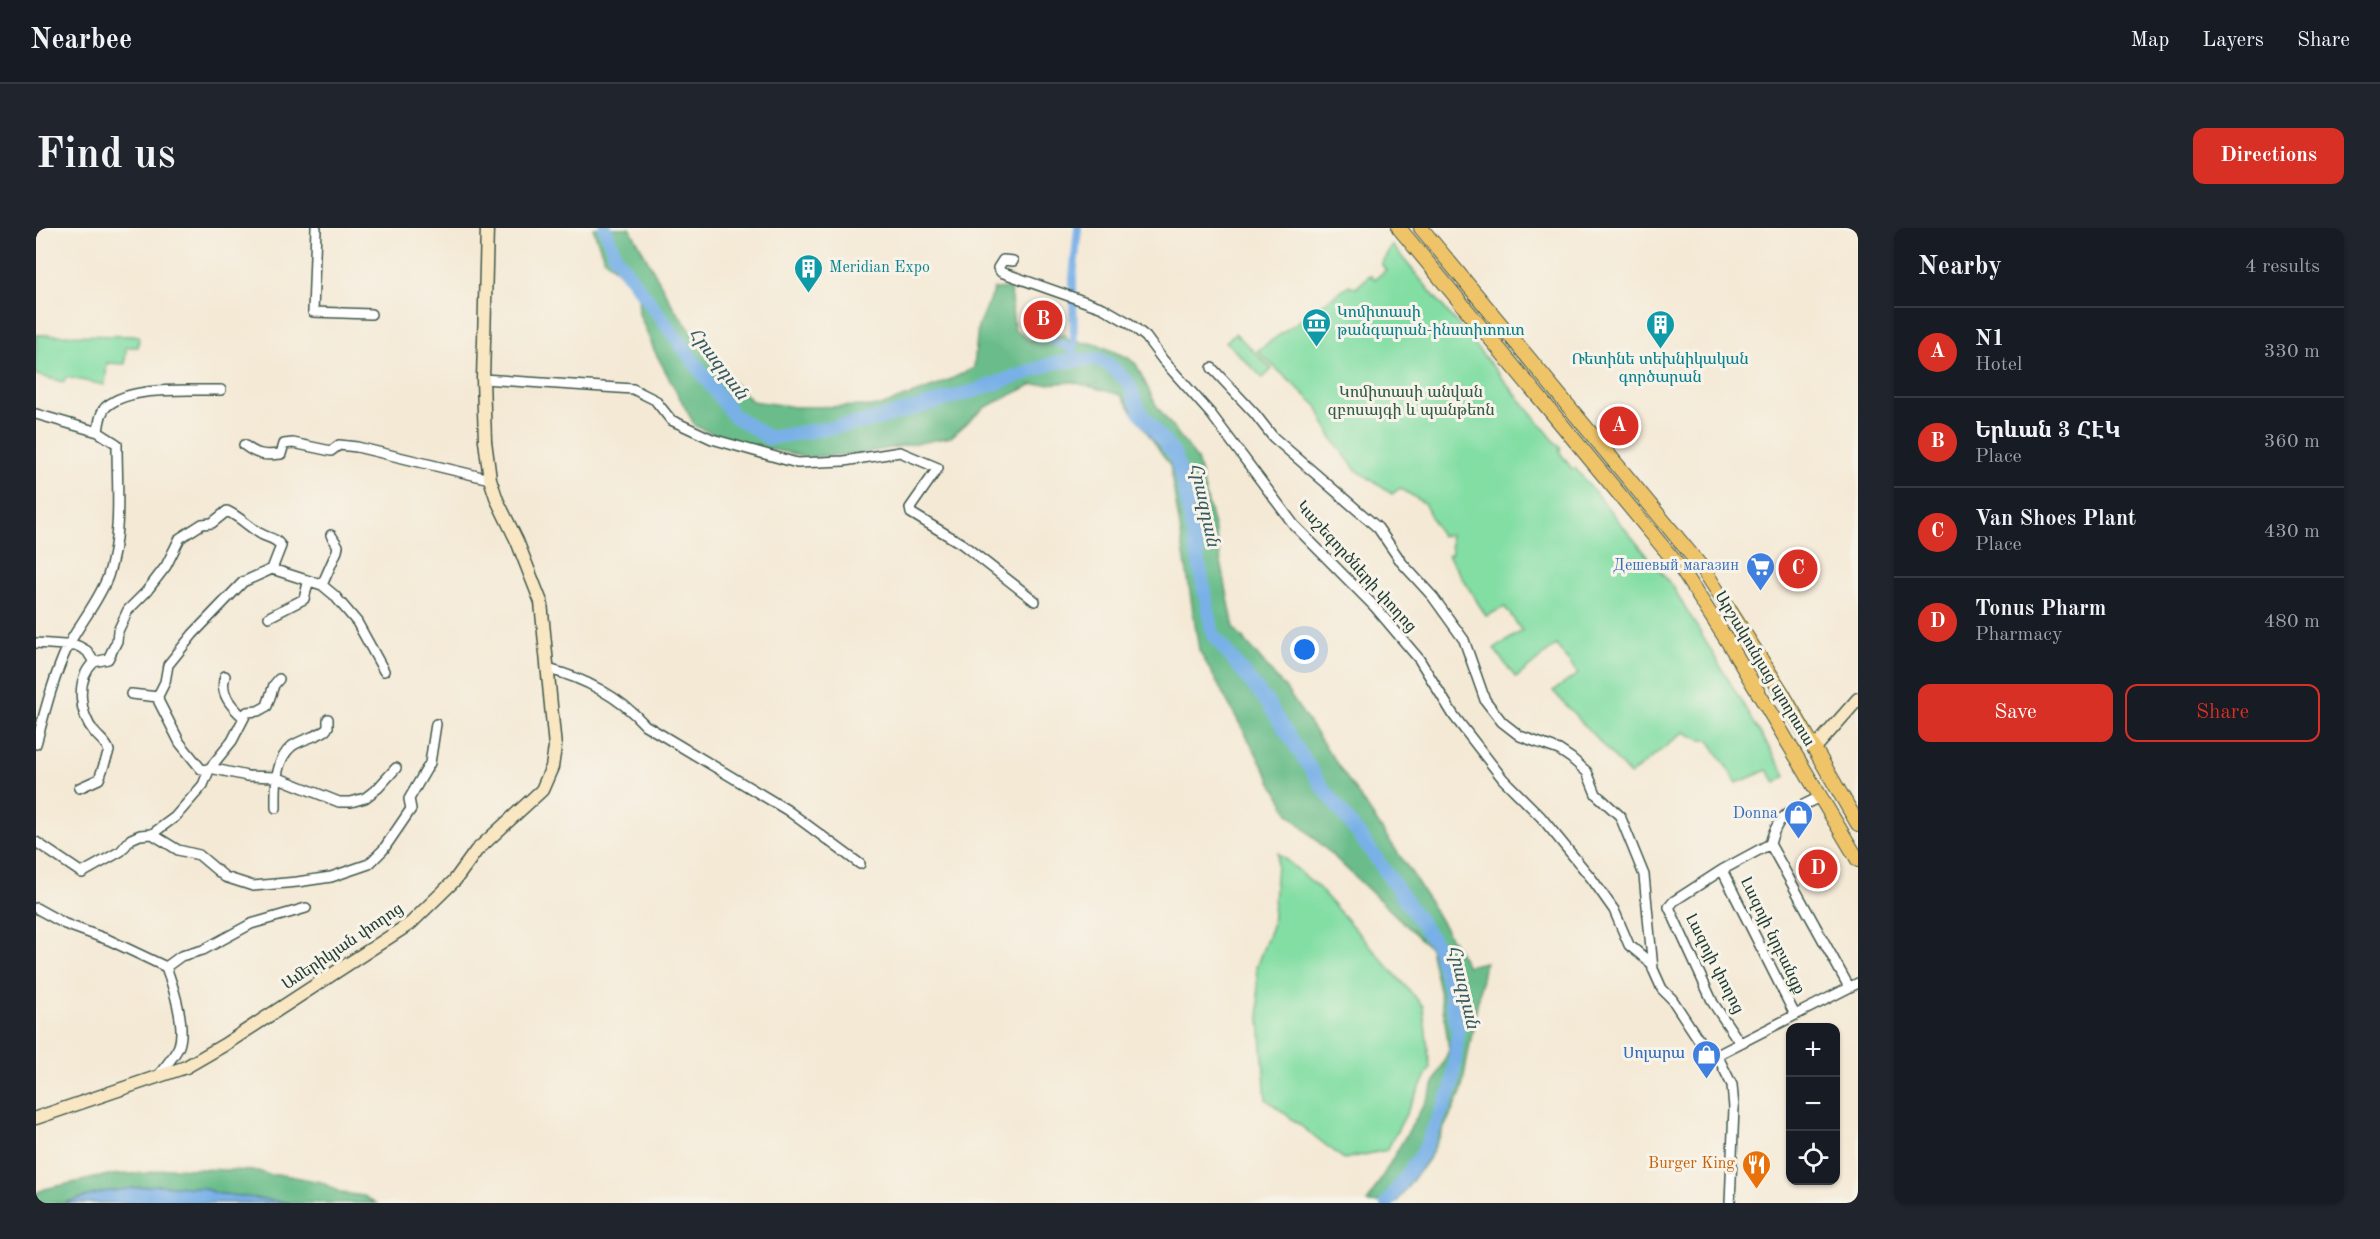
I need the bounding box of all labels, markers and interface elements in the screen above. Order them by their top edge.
text: Nearbee [30,27,132,55]
text: Map [2130,30,2169,51]
text: Layers [2202,30,2264,51]
text: Share [2297,30,2350,51]
button: Directions [2193,128,2344,184]
text: Find us [36,135,175,177]
building icon: Meridian Expo [792,252,824,294]
text: Nearby [1918,254,2002,280]
text: 4 results [2245,257,2320,277]
place label: Meridian Expo [829,260,930,276]
pin: B [1024,298,1062,343]
place label: Կոմիտասի թանգարան-ինստիտուտ [1337,305,1525,339]
museum icon: Կոմիտասի թանգարան-ինստիտուտ [1300,306,1332,348]
building icon: Ռետինե տեխնիկական գործարան [1644,308,1676,350]
water label: Հրազդան [685,325,751,404]
text: N1 [1975,328,2005,350]
text: A [1930,342,1945,362]
text: 330 m [2264,342,2320,362]
place label: Ռետինե տեխնիկական գործարան [1571,352,1749,386]
text: Hotel [1975,355,2022,375]
park label: Կոմիտասի անվան զբոսայգի և պանթեոն [1327,385,1495,419]
pin: A [1600,404,1638,448]
text: Երևան 3 ՀԷԿ [1975,420,2121,442]
text: B [1930,432,1945,452]
text: 360 m [2264,432,2320,452]
text: Place [1975,447,2022,467]
water label: Հրազդան [1185,462,1222,549]
street label: Կաշեգործների փողոց [1293,498,1419,636]
text: Van Shoes Plant [1975,508,2136,530]
text: C [1931,522,1944,542]
text: 430 m [2264,522,2320,542]
text: Place [1975,535,2022,555]
pin: C [1778,546,1818,592]
supermarket icon: Дешевый магазин [1744,550,1776,592]
place label: Дешевый магазин [1613,558,1739,574]
street label: Արշակունյաց պողոտա [1711,589,1817,749]
text: Tonus Pharm [1975,598,2106,620]
text: D [1930,612,1945,632]
text: 480 m [2264,612,2320,632]
text: Pharmacy [1975,625,2063,645]
your location [1290,635,1319,664]
button: Save [1918,684,2113,742]
button: Share [2125,684,2320,742]
shop icon: Donna [1783,798,1815,840]
place label: Donna [1732,806,1778,822]
pin: D [1798,846,1838,892]
street label: Լազոյի նրբանցք [1737,875,1807,997]
street label: Ամերիկյան փողոց [280,901,406,993]
street label: Լազոյի փողոց [1682,911,1746,1017]
water label: Հրազդան [1444,944,1481,1031]
map controls [1786,1023,1840,1185]
button: + [1786,1023,1840,1077]
shop icon: Սոլարա [1690,1038,1722,1080]
place label: Սոլարա [1623,1046,1685,1062]
button: − [1786,1077,1840,1131]
button: locate [1786,1131,1840,1185]
restaurant icon: Burger King [1740,1148,1772,1190]
place label: Burger King [1648,1156,1735,1172]

